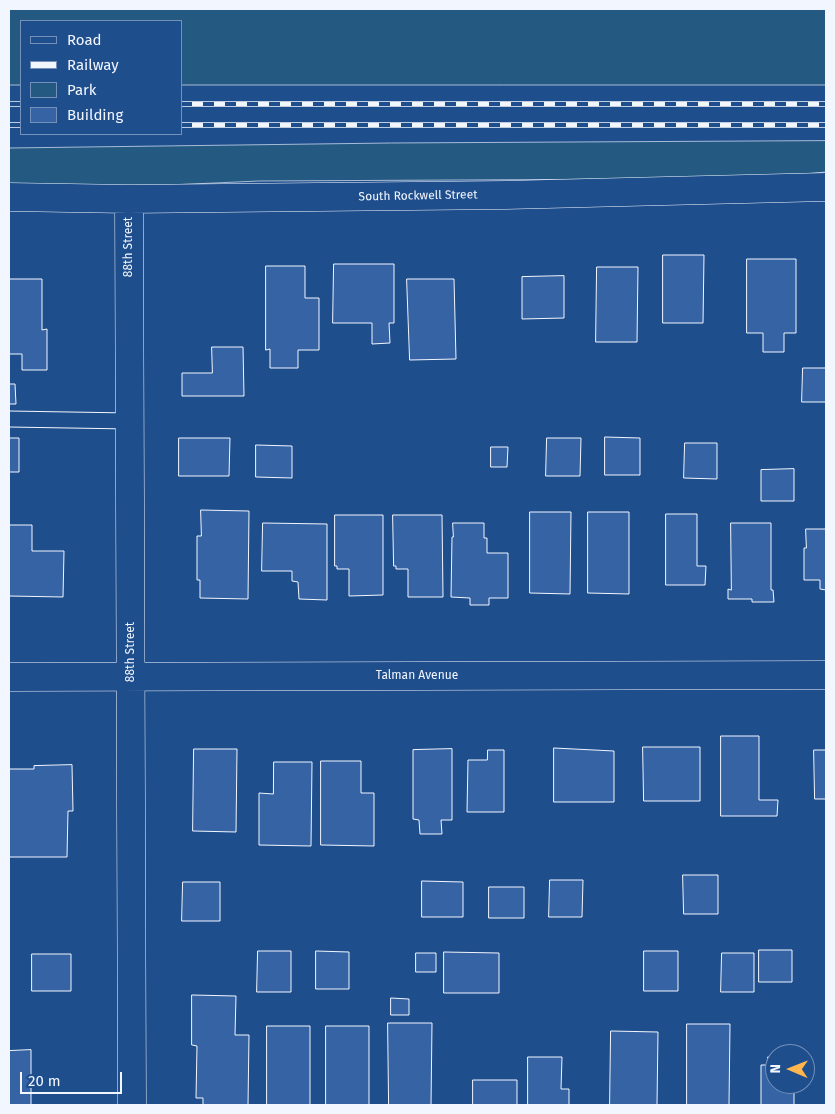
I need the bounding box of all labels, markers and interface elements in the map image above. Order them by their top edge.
legend [20,20,182,135]
text: Road [67,31,102,49]
text: Railway [67,56,119,74]
text: Park [67,81,97,99]
text: Building [67,106,123,124]
street label: South Rockwell Street [358,188,478,204]
street label: 88th Street [122,217,136,277]
street label: 88th Street [124,622,138,682]
street label: Talman Avenue [376,669,458,683]
north arrow [765,1044,815,1094]
scale bar [22,1062,125,1094]
text: N [767,1064,784,1074]
text: 20 m [28,1072,61,1090]

